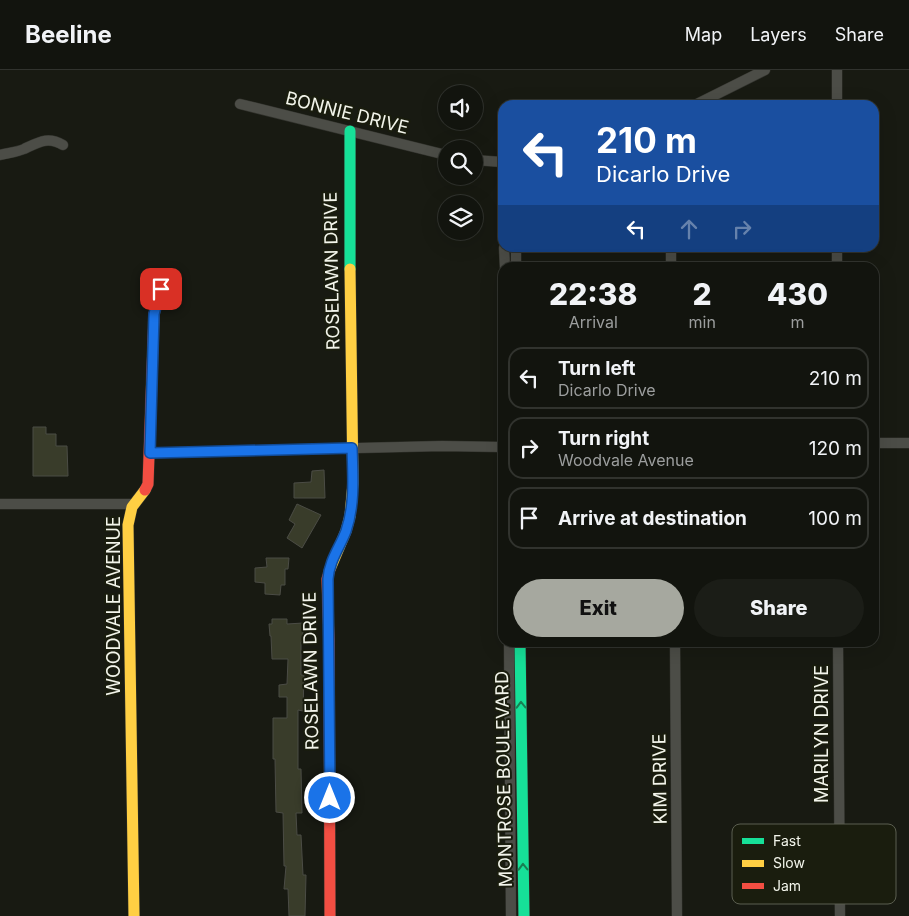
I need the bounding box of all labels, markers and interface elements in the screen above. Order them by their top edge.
text: Beeline [25,20,112,49]
text: Map [685,24,722,45]
text: Layers [750,24,807,45]
text: Share [835,24,884,45]
map controls [438,85,483,240]
button: sound [438,85,483,130]
street label: BONNIE DRIVE [283,87,411,138]
text: 210 m [596,119,697,161]
icon: left [513,120,578,185]
button: search [438,140,483,185]
text: Dicarlo Drive [596,161,730,187]
street label: ROSELAWN DRIVE [320,192,343,350]
button: layers [438,195,483,240]
icon: left [622,215,650,243]
icon: ahead [675,215,703,243]
icon: right [728,215,756,243]
pin [140,268,182,310]
icon: arrive [147,275,175,303]
text: 22:38 [549,276,637,312]
text: 2 [693,276,712,312]
text: 430 [767,276,828,312]
text: Arrival [569,312,618,332]
text: min [689,312,716,332]
text: m [790,312,804,332]
text: Turn left [558,357,636,380]
icon: left [515,364,543,392]
text: 210 m [809,367,862,390]
text: Dicarlo Drive [558,380,656,400]
text: Turn right [558,427,649,450]
icon: right [515,434,543,462]
text: 120 m [809,437,862,460]
text: Woodvale Avenue [558,450,694,470]
icon: arrive [515,504,543,532]
text: Arrive at destination [558,507,747,530]
text: 100 m [808,507,862,530]
street label: WOODVALE AVENUE [103,516,124,696]
button: Exit [513,579,684,637]
button: Share [694,579,864,637]
street label: ROSELAWN DRIVE [299,592,322,750]
street label: MARILYN DRIVE [811,665,832,803]
street label: MONTROSE BOULEVARD [491,671,516,887]
one-way arrow [516,701,526,708]
street label: KIM DRIVE [648,733,671,825]
position arrow [303,771,355,823]
legend [732,824,896,904]
text: Fast [773,832,801,849]
text: Slow [773,854,805,871]
one-way arrow [518,863,528,871]
text: Jam [773,877,801,894]

